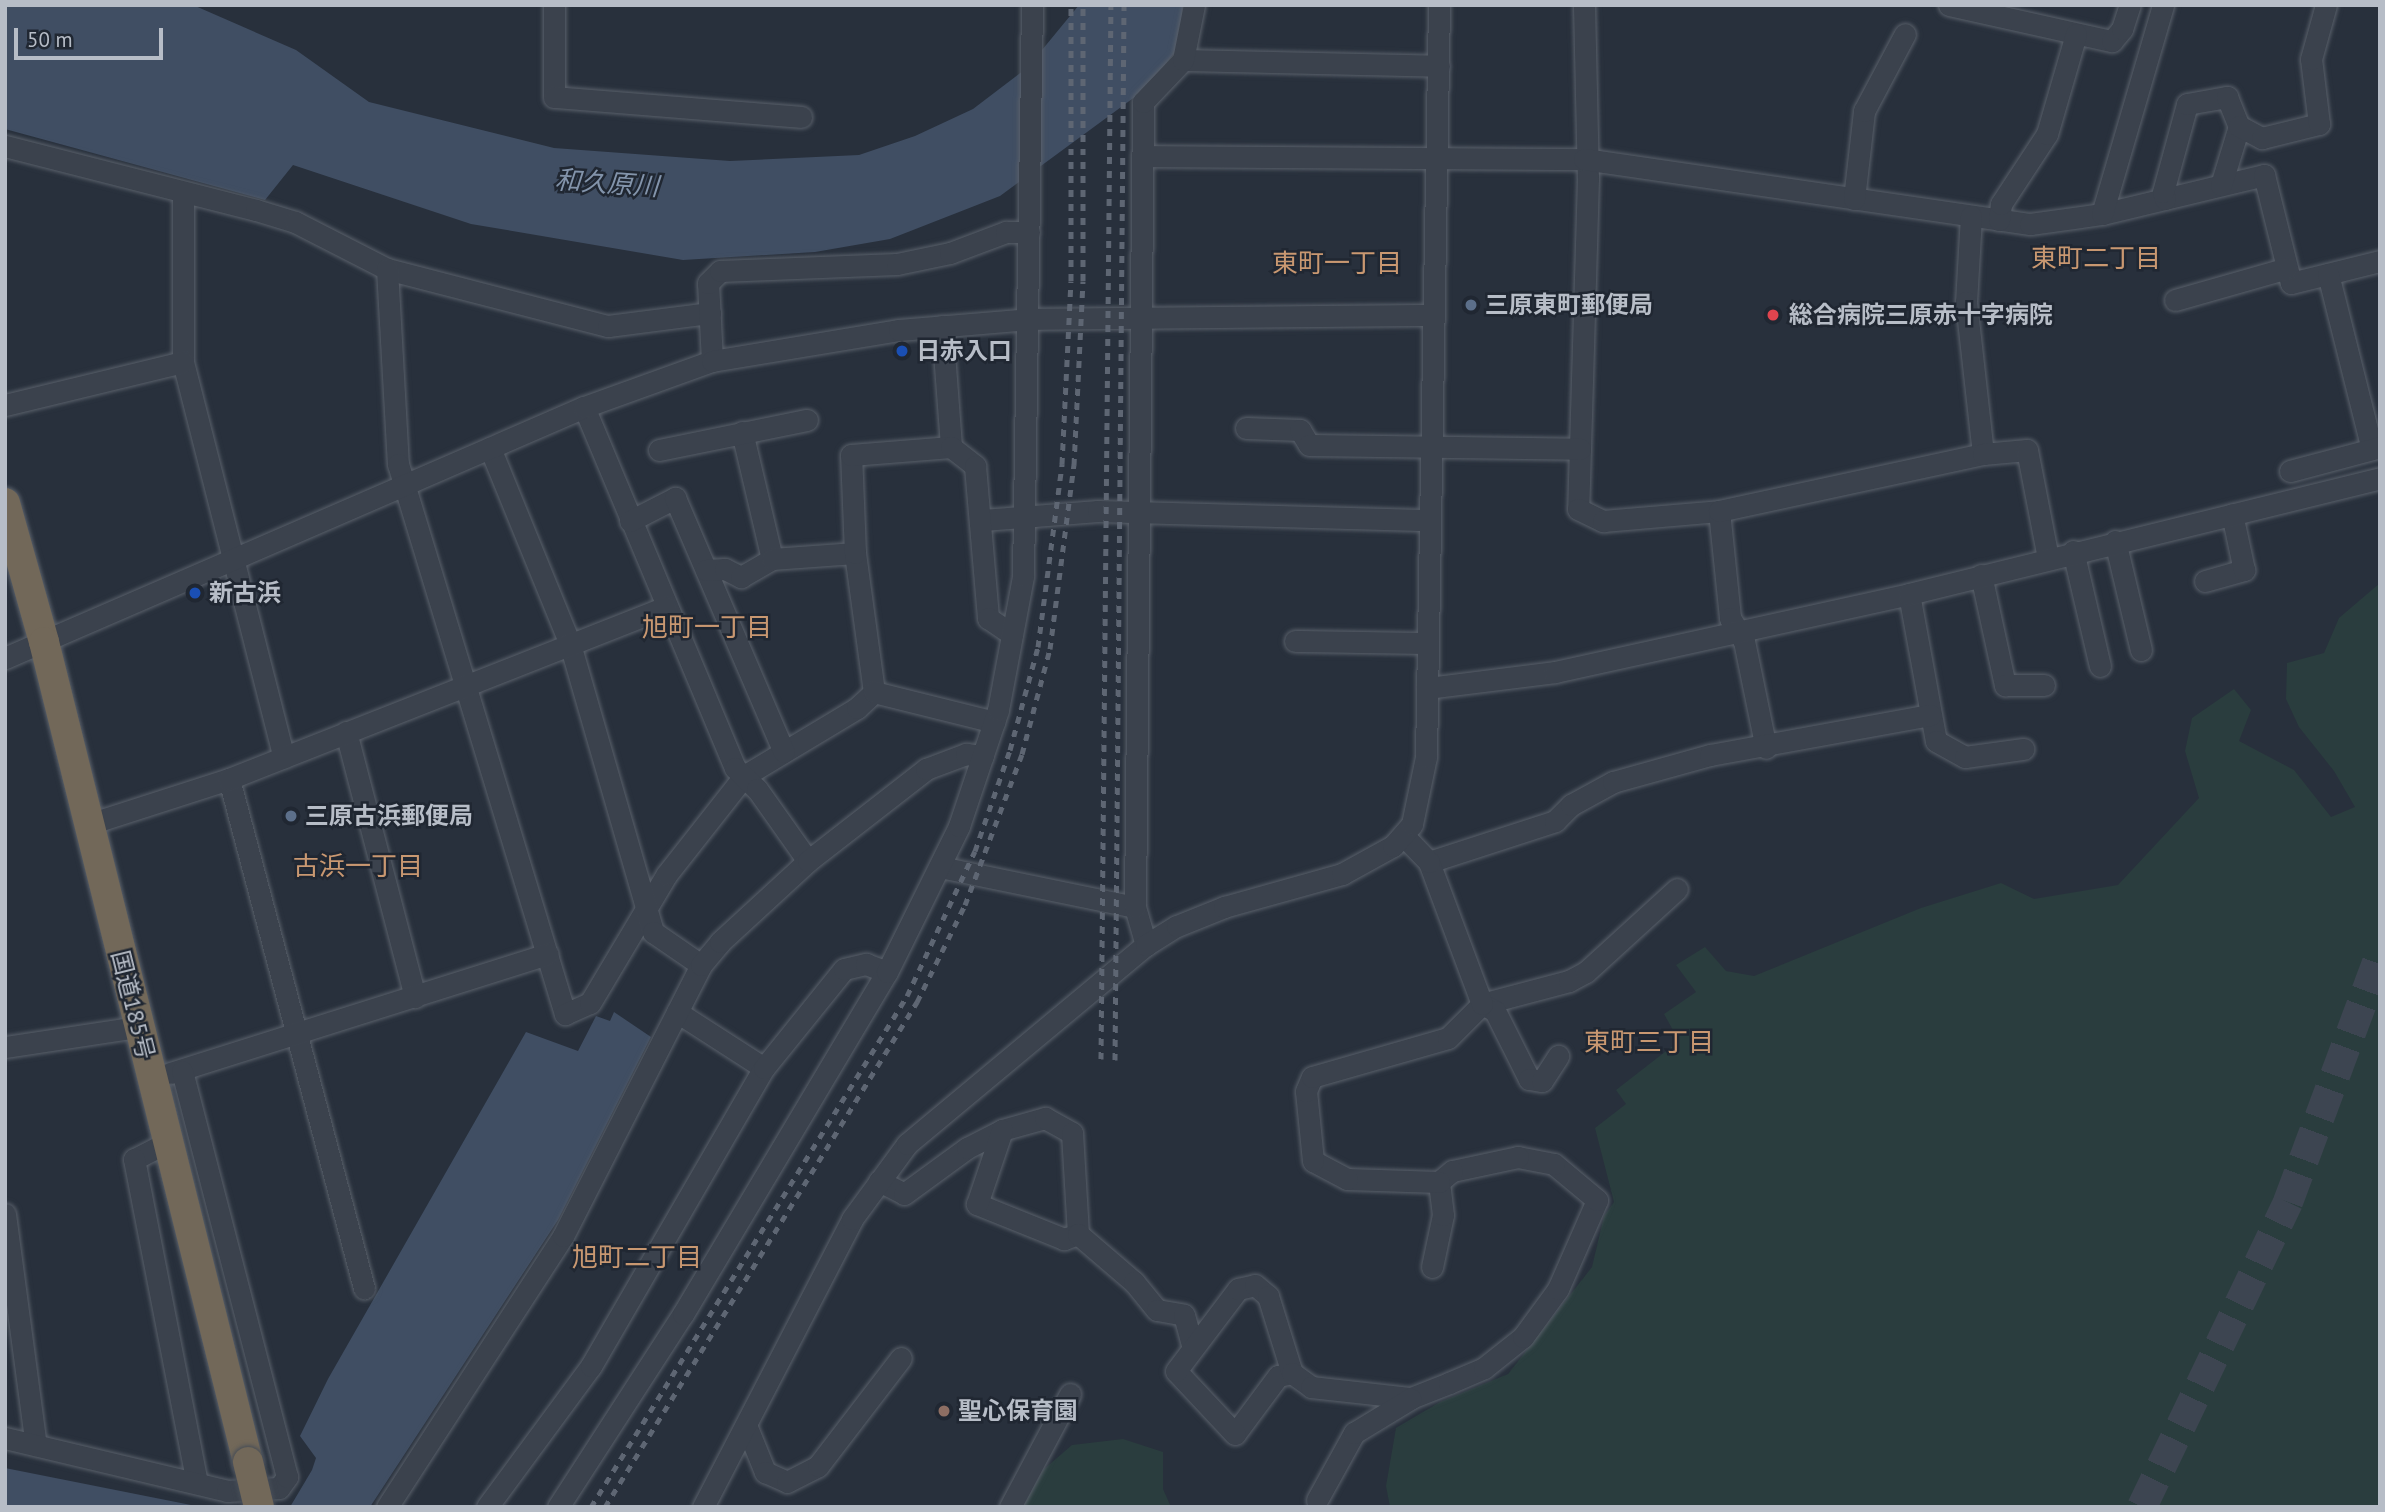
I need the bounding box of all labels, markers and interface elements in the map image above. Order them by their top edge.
scale bar [18,14,166,58]
text: 50 m [27,26,73,53]
water label: 和久原川 [554,164,660,202]
district label: 東町二丁目 [2031,242,2161,274]
district label: 東町一丁目 [1272,247,1402,279]
place label: 三原東町郵便局 [1485,291,1653,319]
marker: 三原東町郵便局 [1463,297,1479,313]
place label: 総合病院三原赤十字病院 [1789,301,2053,329]
marker: 総合病院三原赤十字病院 [1763,305,1783,325]
place label: 日赤入口 [916,337,1012,365]
marker: 日赤入口 [894,343,910,359]
place label: 新古浜 [209,579,281,607]
marker: 新古浜 [187,585,203,601]
district label: 旭町一丁目 [642,611,772,643]
place label: 三原古浜郵便局 [305,802,473,830]
marker: 三原古浜郵便局 [283,808,299,824]
district label: 古浜一丁目 [293,850,423,882]
street label: 国道185号 [106,948,160,1062]
district label: 東町三丁目 [1584,1026,1714,1058]
district label: 旭町二丁目 [572,1241,702,1273]
place label: 聖心保育園 [958,1397,1078,1425]
marker: 聖心保育園 [936,1403,952,1419]

